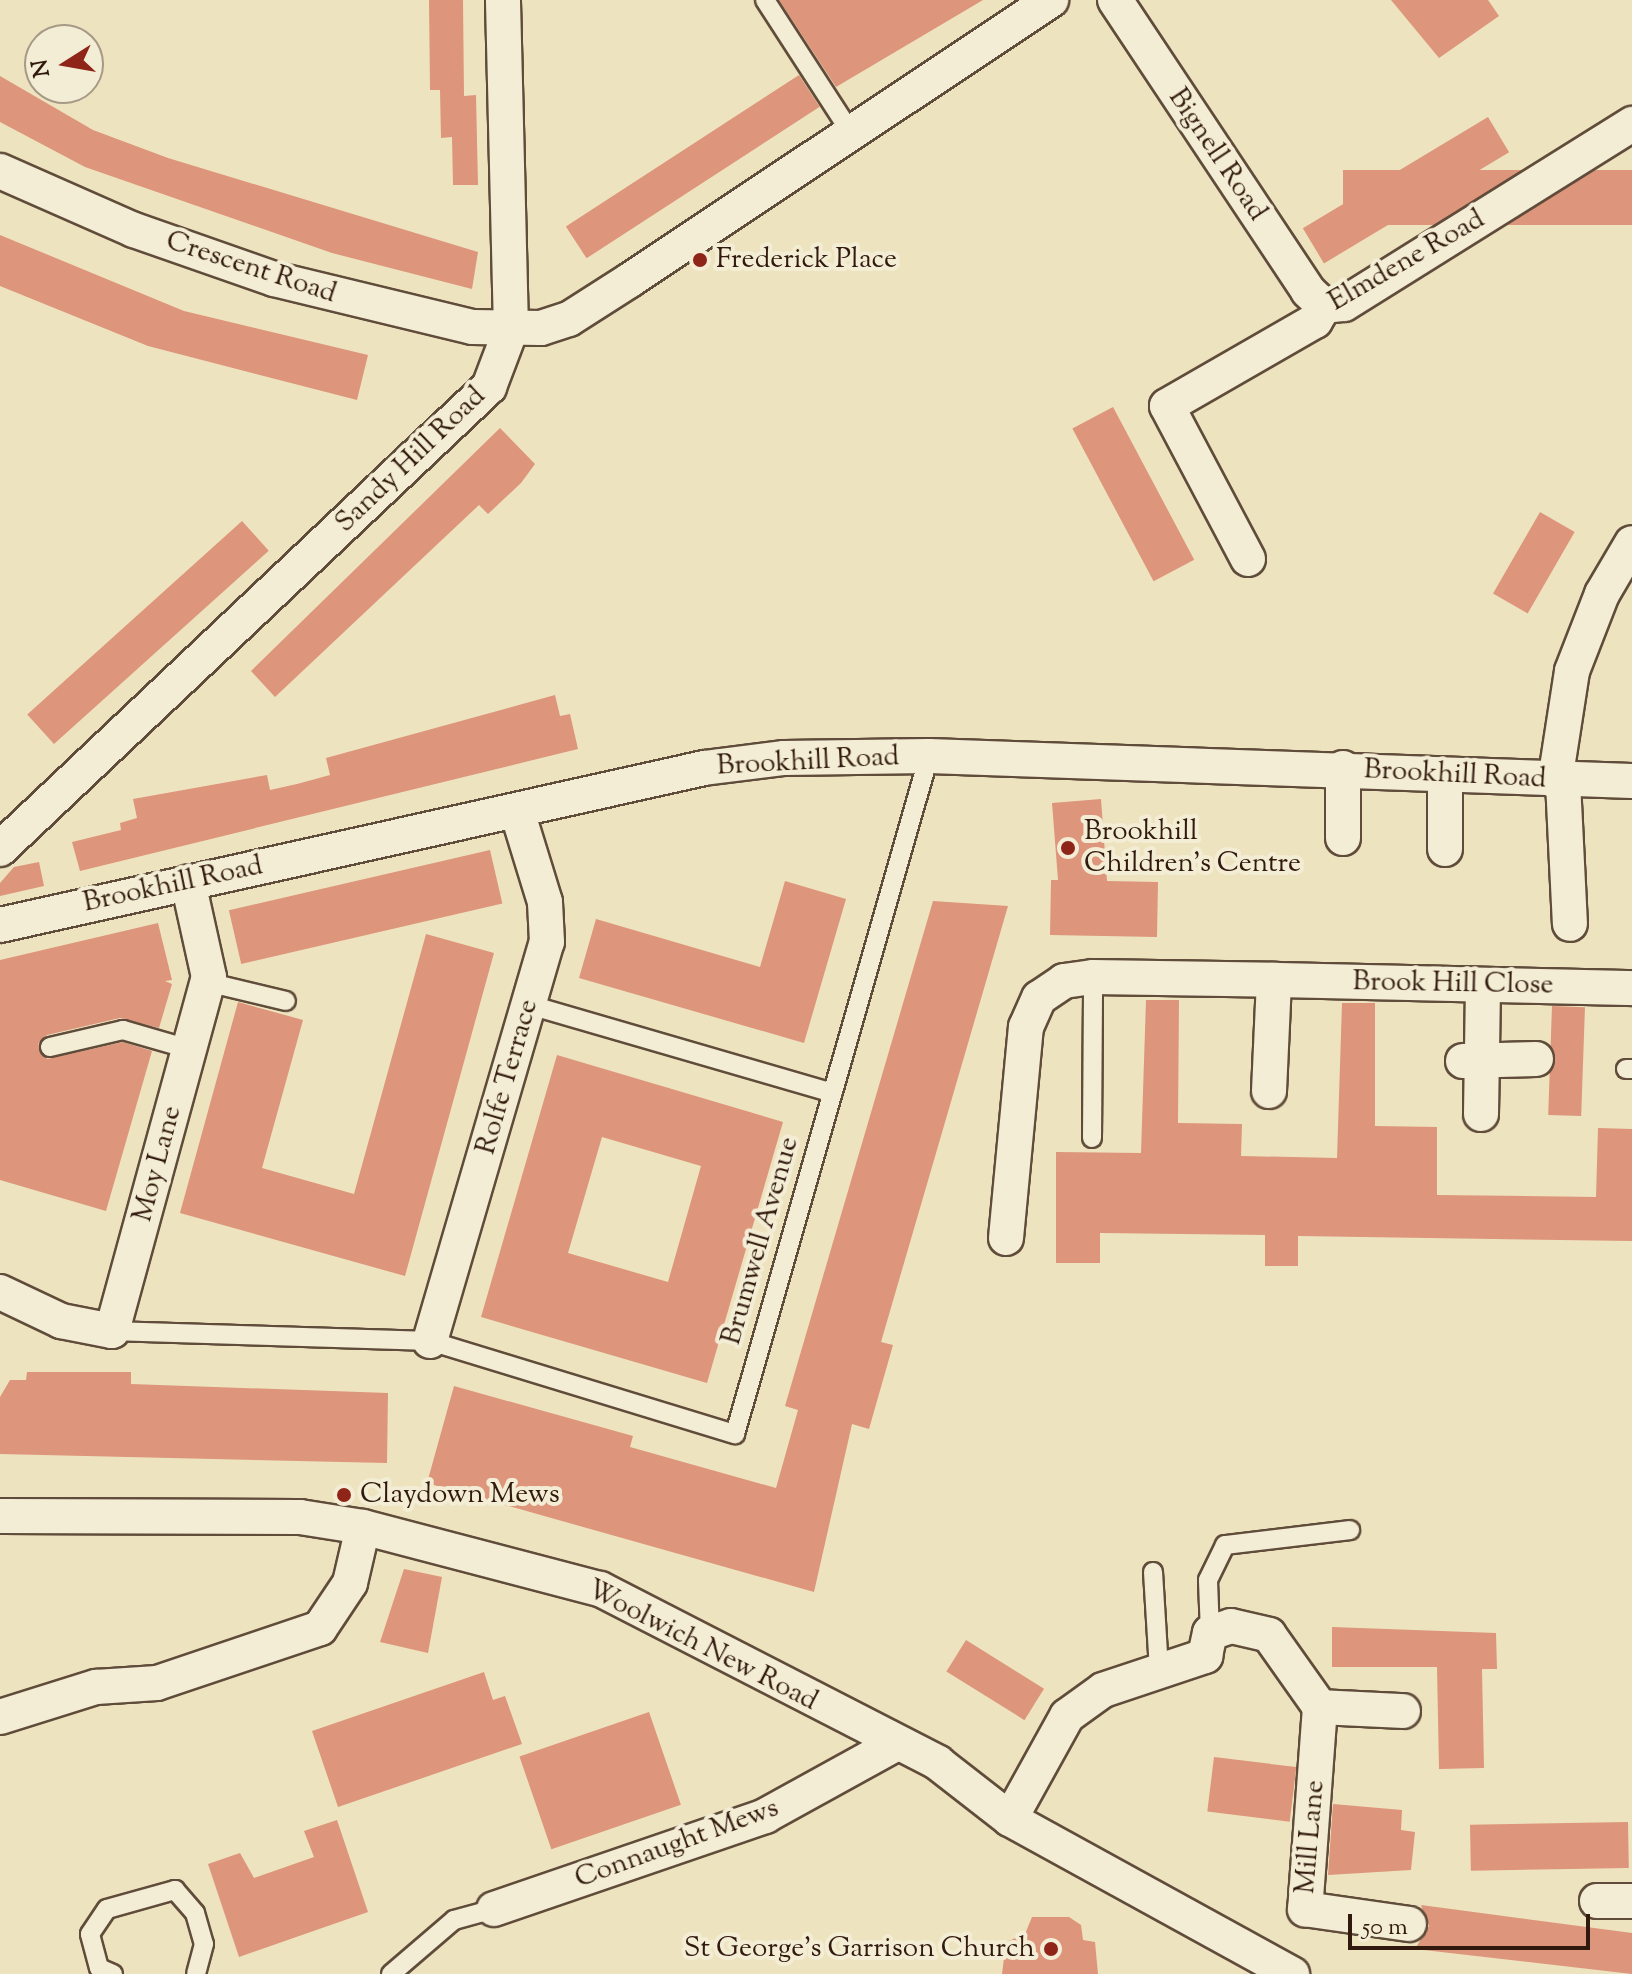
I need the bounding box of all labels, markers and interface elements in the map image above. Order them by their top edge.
north arrow [24,24,104,104]
text: N [25,57,60,80]
street label: Bignell Road [1160,82,1274,228]
street label: Elmdene Road [1323,203,1491,319]
street label: Crescent Road [162,225,340,311]
place label: Frederick Place [716,243,897,277]
marker: Frederick Place [691,251,709,269]
street label: Sandy Hill Road [329,380,493,540]
street label: Brookhill Road [716,740,900,784]
street label: Brookhill Road [1363,753,1547,797]
place label: Brookhill Children’s Centre [1084,815,1301,881]
marker: Brookhill Children’s Centre [1059,839,1077,857]
street label: Brookhill Road [80,850,266,920]
street label: Brook Hill Close [1352,965,1554,1003]
street label: Rolfe Terrace [470,996,546,1158]
street label: Moy Lane [126,1102,190,1226]
street label: Brumwell Avenue [715,1133,807,1349]
place label: Claydown Mews [360,1478,560,1512]
marker: Claydown Mews [335,1486,353,1504]
street label: Woolwich New Road [581,1573,823,1719]
street label: Mill Lane [1289,1779,1333,1895]
street label: Connaught Mews [571,1792,783,1896]
scale bar [1352,1898,1594,1948]
text: 50 m [1362,1911,1408,1945]
place label: St George's Garrison Church [684,1932,1035,1966]
marker: St George's Garrison Church [1042,1940,1060,1958]

